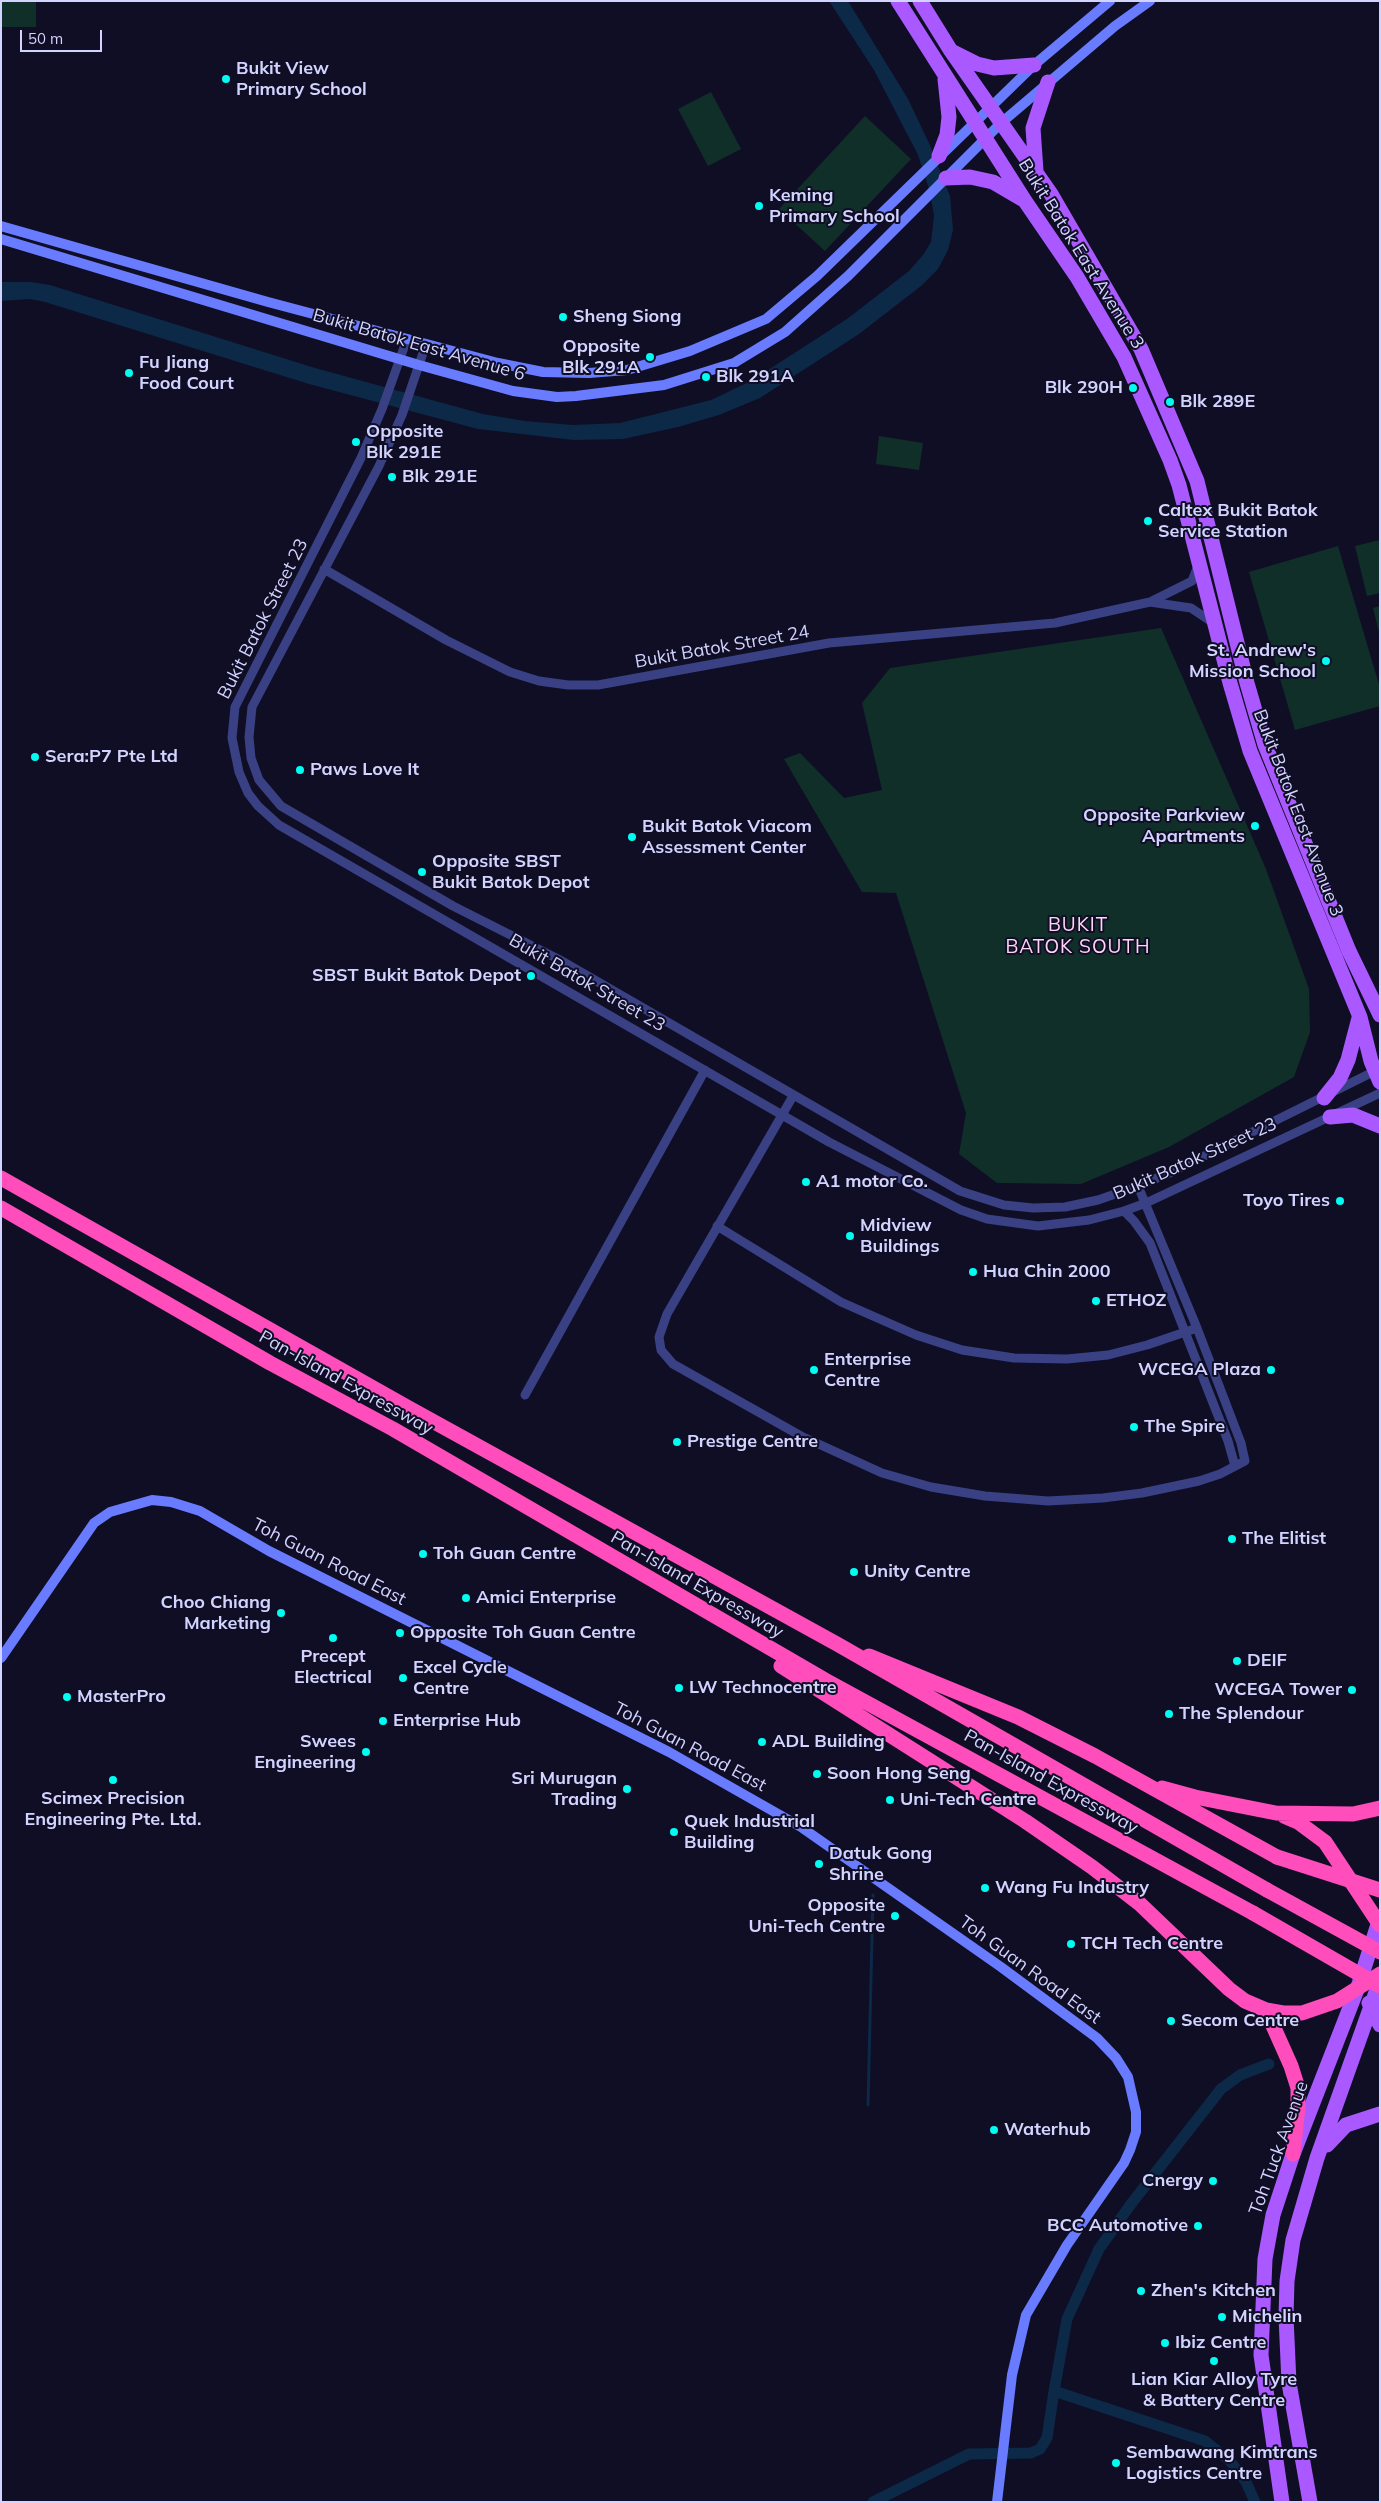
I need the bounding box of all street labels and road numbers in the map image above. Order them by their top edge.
street label: Bukit Batok East Avenue 3 [1014,155,1148,353]
street label: Bukit Batok East Avenue 6 [310,304,528,386]
street label: Bukit Batok Street 23 [213,535,313,703]
street label: Bukit Batok Street 24 [633,621,811,673]
street label: Bukit Batok East Avenue 3 [1249,706,1347,920]
street label: Bukit Batok Street 23 [505,929,669,1037]
street label: Bukit Batok Street 23 [1110,1113,1280,1205]
street label: Pan-Island Expressway [255,1326,437,1440]
street label: Toh Guan Road East [248,1514,410,1610]
street label: Pan-Island Expressway [607,1527,787,1643]
street label: Toh Guan Road East [610,1698,770,1796]
street label: Pan-Island Expressway [960,1725,1142,1839]
street label: Toh Guan Road East [955,1911,1105,2029]
street label: Toh Tuck Avenue [1245,2078,1313,2218]

